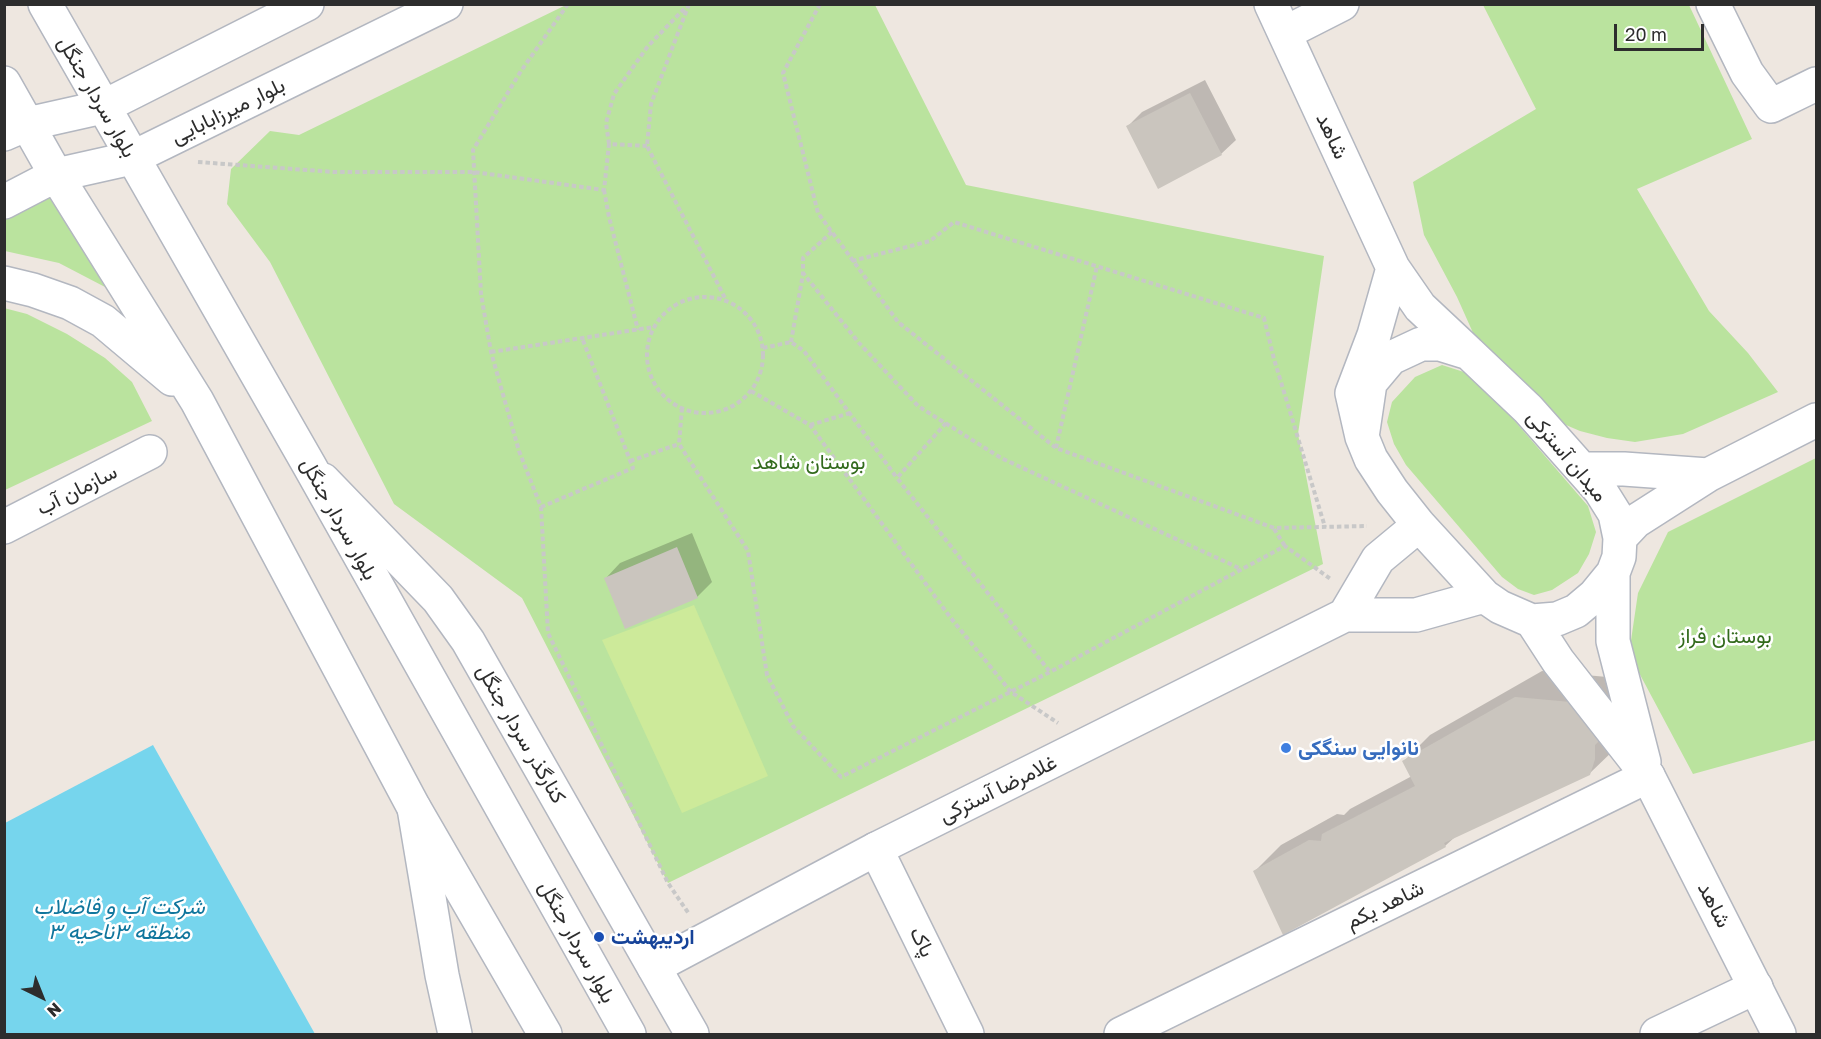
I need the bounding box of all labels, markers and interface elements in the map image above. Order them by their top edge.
scale bar [1617,12,1707,50]
text: 20 m [1625,23,1667,45]
street label: بلوار سردار جنگل [52,32,142,162]
street label: بلوار میرزابابایی [167,73,289,149]
street label: شاهد [1310,109,1354,163]
street label: میدان آسترکی [1521,405,1613,507]
park label: بوستان شاهد [753,449,865,475]
street label: بلوار سردار جنگل [295,453,383,585]
street label: سازمان آب [33,459,121,521]
park label: بوستان فراز [1678,623,1772,649]
street label: کنارگذر سردار جنگل [471,660,571,808]
place label: نانوایی سنگکی [1298,735,1419,761]
marker: نانوایی سنگکی [1279,741,1293,755]
street label: غلامرضا آسترکی [935,750,1061,828]
street label: شاهد یکم [1342,875,1428,935]
street label: بلوار سردار جنگل [533,876,621,1008]
street label: شاهد [1692,878,1736,932]
water label: شرکت آب و فاضلاب منطقه ۳ناحیه ۳ [33,894,205,945]
street label: پاک [904,923,940,961]
place label: اردیبهشت [611,924,695,950]
marker: اردیبهشت [592,930,606,944]
north arrow [12,967,72,1027]
text: N [43,999,66,1022]

